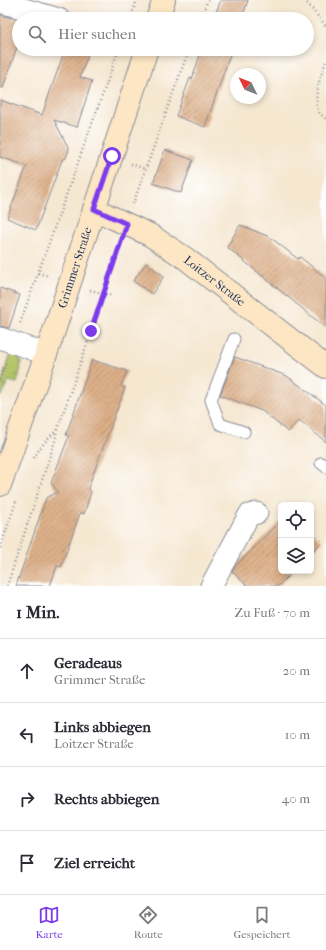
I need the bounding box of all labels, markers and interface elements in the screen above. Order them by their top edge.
search box [12,12,314,56]
icon: search [26,23,48,45]
text: Hier suchen [58,25,136,43]
north arrow [230,68,266,104]
route start [103,147,121,165]
street label: Grimmer Straße [55,225,95,310]
street label: Loitzer Straße [181,253,248,309]
route end [82,322,100,340]
map controls [278,502,314,574]
button: locate [278,502,314,538]
button: layers [278,538,314,574]
text: 1 Min. [16,602,59,622]
text: Zu Fuß · 70 m [234,605,310,620]
text: Geradeaus [54,654,122,672]
icon: ahead [16,660,38,682]
text: 20 m [283,663,310,678]
text: Grimmer Straße [54,672,145,687]
text: Links abbiegen [54,718,151,736]
icon: left [16,724,38,746]
text: 10 m [285,727,310,742]
text: Loitzer Straße [54,736,134,751]
icon: right [16,788,38,810]
text: Rechts abbiegen [54,790,159,808]
text: 40 m [282,791,310,806]
icon: arrive [16,852,38,874]
text: Ziel erreicht [54,854,135,872]
tab: Karte [35,904,63,941]
tab: Route [134,904,163,941]
tab: Gespeichert [234,904,290,941]

